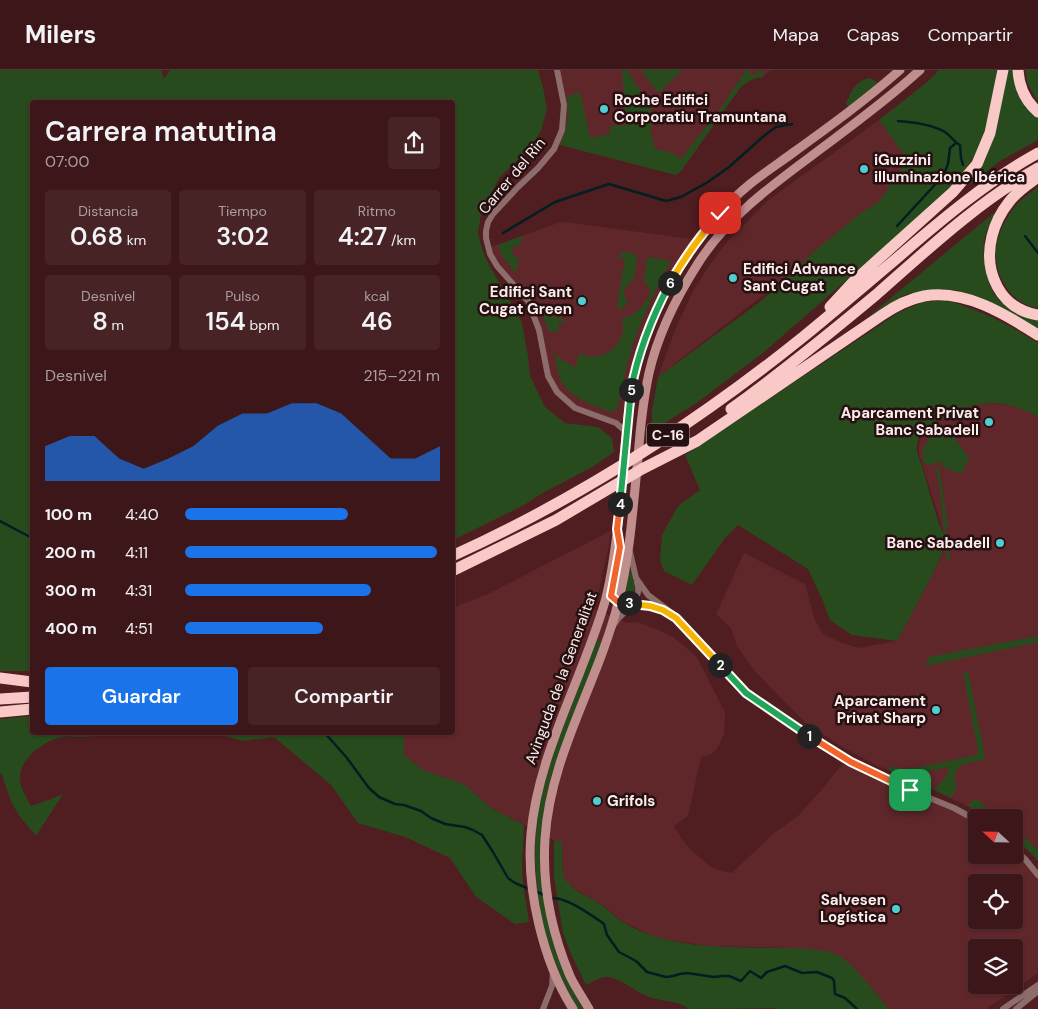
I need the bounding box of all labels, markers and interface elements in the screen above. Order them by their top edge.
text: Milers [25,19,96,50]
text: Mapa [773,23,819,47]
text: Capas [847,23,900,47]
text: Compartir [928,23,1013,47]
place label: Roche Edifici Corporatiu Tramuntana [614,90,787,127]
marker: Roche Edifici Corporatiu Tramuntana [598,103,610,115]
text: Carrera matutina [45,113,277,150]
button: share [388,117,440,169]
street label: Carrer del Rin [474,134,550,218]
place label: iGuzzini illuminazione Ibérica [874,150,1025,187]
text: 07:00 [45,151,89,172]
marker: iGuzzini illuminazione Ibérica [858,163,870,175]
pin [699,192,741,234]
icon: check [706,199,734,227]
text: Distancia [78,202,138,220]
text: Tiempo [218,202,267,220]
text: Ritmo [358,202,396,220]
text: 0.68 [70,220,123,253]
text: 3:02 [216,220,269,253]
text: 4:27 [338,220,387,253]
text: km [123,231,146,249]
text: /km [387,231,416,249]
place label: Edifici Advance Sant Cugat [743,259,856,296]
pin: 6 [658,270,682,296]
marker: Edifici Advance Sant Cugat [727,272,739,284]
text: 6 [666,274,675,292]
place label: Edifici Sant Cugat Green [479,282,572,319]
text: Desnivel [81,287,135,305]
text: Pulso [225,287,260,305]
text: kcal [364,287,389,305]
marker: Edifici Sant Cugat Green [576,295,588,307]
text: 8 [92,305,108,338]
text: 154 [206,305,246,338]
text: 46 [361,305,393,338]
text: m [108,316,124,334]
text: bpm [246,316,279,334]
text: Desnivel [45,365,107,386]
text: 215–221 m [363,365,440,386]
pin: 5 [618,378,644,402]
text: 5 [627,381,636,399]
place label: Aparcament Privat Banc Sabadell [841,403,979,440]
marker: Aparcament Privat Banc Sabadell [983,416,995,428]
road number: C-16 [647,424,689,446]
pin: 4 [608,492,632,516]
text: 4 [616,495,625,513]
text: 100 m [45,504,92,525]
text: 4:40 [125,504,159,525]
place label: Banc Sabadell [886,533,990,553]
marker: Banc Sabadell [994,537,1006,549]
text: 200 m [45,542,96,563]
text: 4:11 [125,542,148,563]
text: 300 m [45,580,96,601]
text: 4:31 [125,580,152,601]
street label: Avinguda de la Generalitat [520,589,602,767]
pin: 3 [616,590,642,616]
text: 3 [625,594,634,612]
text: 400 m [45,618,97,639]
text: 4:51 [125,618,153,639]
pin: 2 [708,652,732,678]
text: 2 [716,656,725,674]
button: Guardar [45,667,238,725]
button: Compartir [248,667,440,725]
place label: Aparcament Privat Sharp [834,691,926,728]
marker: Aparcament Privat Sharp [930,704,942,716]
pin: 1 [796,724,822,748]
text: 1 [807,727,812,745]
pin [889,769,931,811]
icon: arrive [896,776,924,804]
place label: Grifols [607,791,655,811]
marker: Grifols [591,795,603,807]
north arrow [968,809,1022,864]
map controls [968,809,1023,994]
button: locate [968,874,1023,929]
place label: Salvesen Logística [820,890,886,927]
marker: Salvesen Logística [890,903,902,915]
button: layers [968,939,1023,994]

